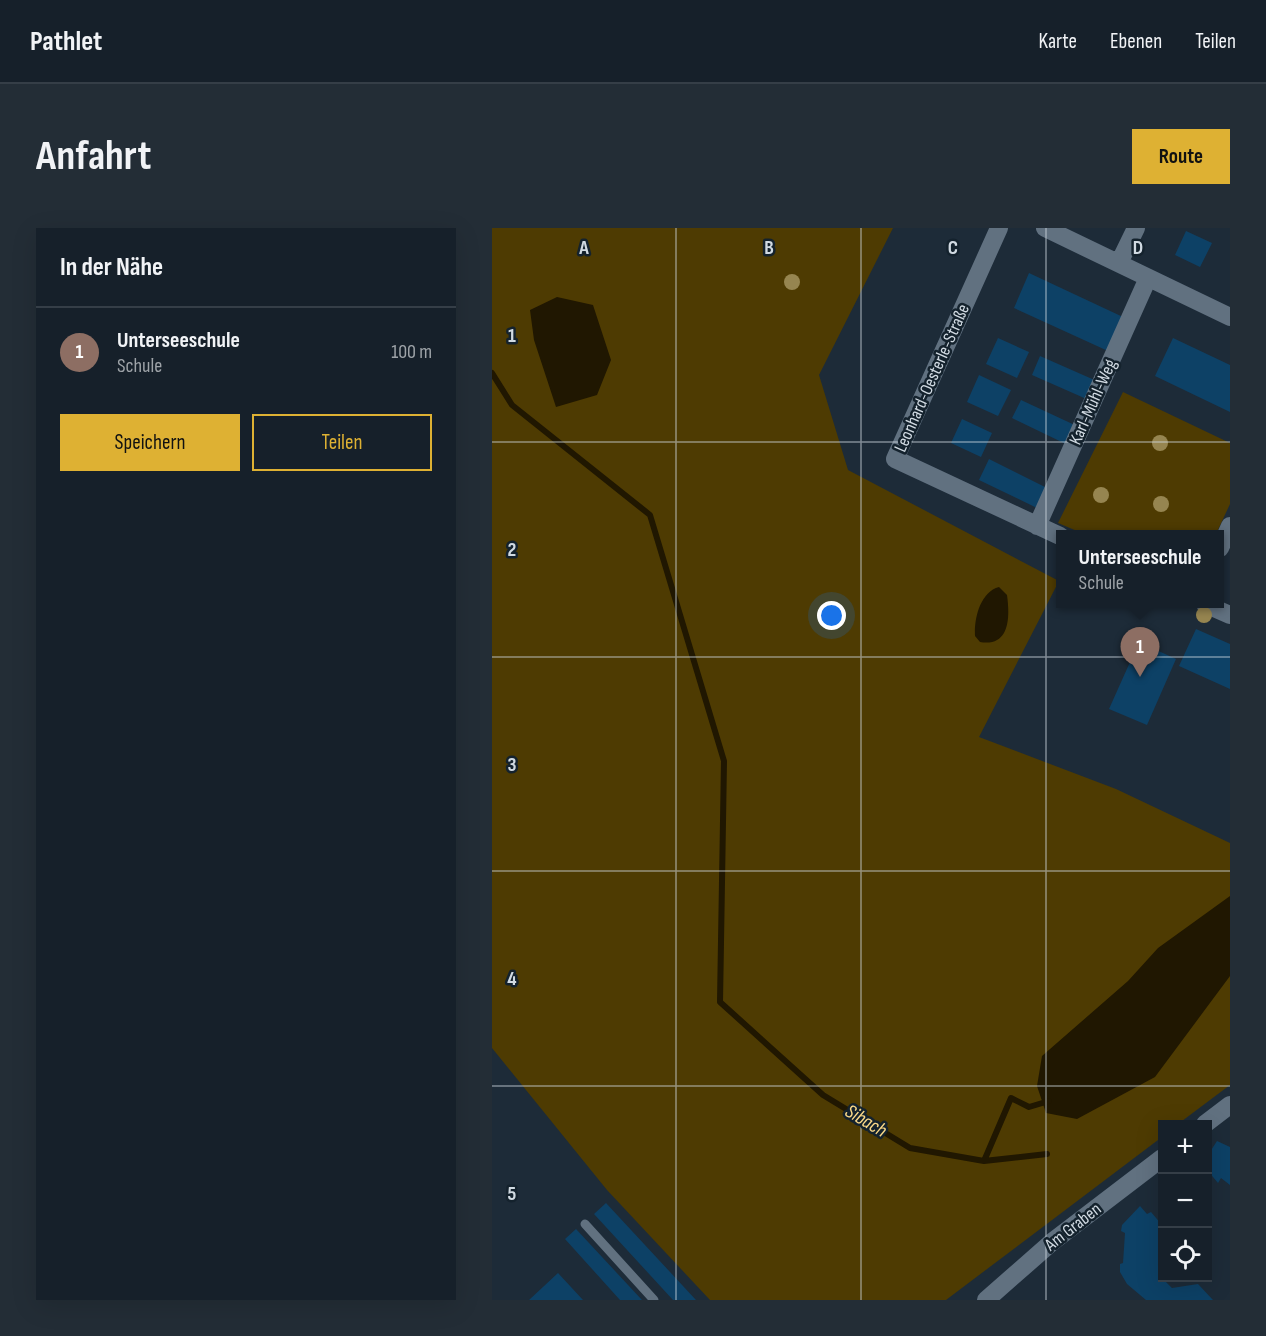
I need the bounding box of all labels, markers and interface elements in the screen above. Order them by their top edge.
text: Pathlet [30,25,102,58]
text: Karte [1039,29,1077,54]
text: Ebenen [1110,29,1162,54]
text: Teilen [1195,29,1236,54]
button: Route [1132,129,1230,184]
text: Anfahrt [36,131,151,182]
text: A [578,236,589,260]
text: B [764,236,774,260]
text: C [948,236,958,260]
text: D [1133,236,1143,260]
text: In der Nähe [60,252,163,283]
street label: Leonhard-Oesterle-Straße [890,301,974,455]
text: 1 [508,324,516,348]
text: Unterseeschule [117,327,240,354]
text: 1 [76,340,83,364]
text: 100 m [391,340,432,364]
text: Schule [117,354,162,378]
street label: Karl-Mühl-Weg [1065,356,1121,448]
button: Speichern [60,414,240,471]
button: Teilen [252,414,432,471]
popup [1056,530,1224,608]
text: 2 [508,538,516,562]
text: Unterseeschule [1079,544,1201,571]
text: Schule [1079,571,1124,595]
your location [817,601,846,630]
pin: 1 [1120,628,1160,677]
text: 3 [508,753,517,777]
text: 4 [507,967,517,991]
water label: Sibach [841,1099,891,1143]
map controls [1158,1120,1212,1282]
button: + [1158,1120,1212,1174]
button: − [1158,1174,1212,1228]
text: 5 [508,1182,517,1206]
street label: Am Graben [1040,1199,1105,1256]
button: locate [1158,1228,1212,1282]

